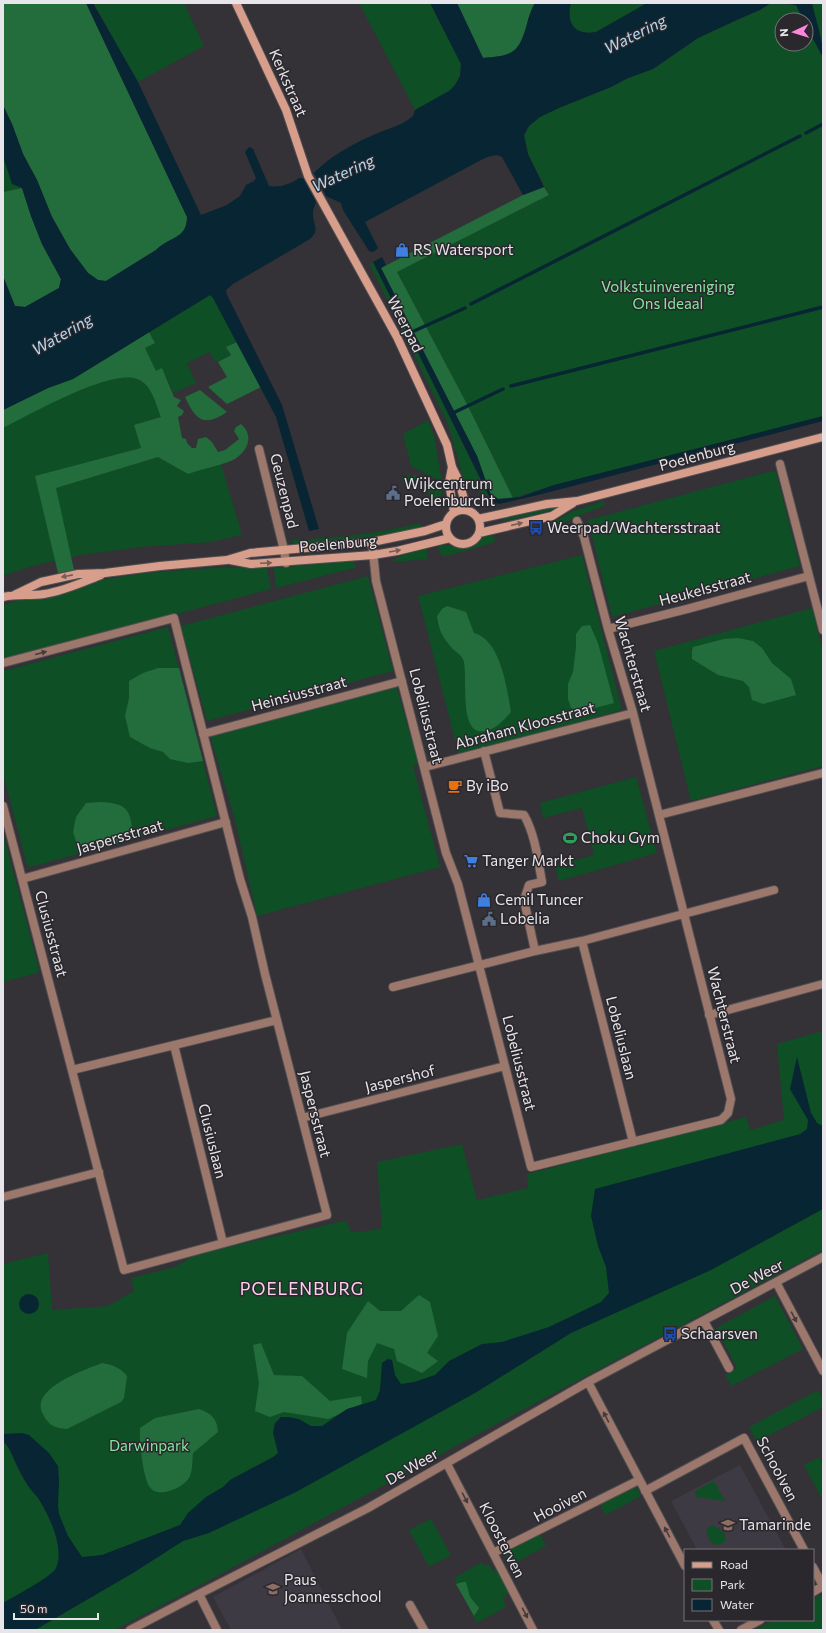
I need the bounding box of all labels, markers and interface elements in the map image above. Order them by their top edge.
water label: Watering [601,9,670,57]
north arrow [774,12,814,52]
text: N [777,28,790,37]
street label: Kerkstraat [266,46,312,119]
water label: Watering [308,149,378,195]
place label: RS Watersport [413,240,514,258]
shop icon: RS Watersport [394,242,410,258]
park label: Volkstuinvereniging Ons Ideaal [601,277,735,312]
street label: Weerpad [384,292,428,355]
water label: Watering [28,308,97,359]
street label: Poelenburg [657,436,737,474]
street label: Geuzenpad [267,451,303,530]
place label: Wijkcentrum Poelenburcht [404,474,496,509]
public building icon: Wijkcentrum Poelenburcht [385,485,401,501]
place label: Weerpad/Wachtersstraat [547,518,721,536]
one-way arrow [511,520,523,526]
bus stop icon: Weerpad/Wachtersstraat [528,520,544,536]
street label: Poelenburg [298,531,377,555]
one-way arrow [389,548,401,554]
one-way arrow [260,560,272,567]
street label: Heukelsstraat [657,567,753,609]
one-way arrow [60,573,73,579]
street label: Wachterstraat [612,614,656,714]
one-way arrow [34,649,47,655]
street label: Lobeliusstraat [406,666,448,765]
street label: Heinsiusstraat [249,672,348,714]
street label: Abraham Kloosstraat [453,698,597,752]
place label: By iBo [466,776,509,794]
cafe icon: By iBo [447,778,463,794]
street label: Jaspersstraat [74,815,165,857]
place label: Choku Gym [581,828,660,846]
sports icon: Choku Gym [562,830,578,846]
place label: Tanger Markt [482,851,574,869]
supermarket icon: Tanger Markt [463,853,479,869]
street label: Clusiusstraat [32,888,72,979]
place label: Cemil Tuncer [495,890,583,908]
shop icon: Cemil Tuncer [476,892,492,908]
place label: Lobelia [500,909,550,927]
public building icon: Lobelia [481,911,497,927]
street label: Wachterstraat [704,965,746,1065]
street label: Lobeliuslaan [603,994,641,1081]
street label: Lobeliusstraat [499,1013,541,1112]
street label: Jaspershof [363,1061,437,1095]
street label: Jaspersstraat [296,1068,335,1159]
street label: Clusiuslaan [195,1101,231,1180]
street label: De Weer [727,1255,786,1298]
district label: POELENBURG [240,1278,364,1299]
one-way arrow [791,1311,798,1323]
place label: Schaarsven [681,1324,758,1342]
bus stop icon: Schaarsven [662,1326,678,1342]
one-way arrow [603,1411,609,1423]
street label: Schoolven [753,1433,802,1504]
park label: Darwinpark [109,1436,189,1454]
street label: De Weer [382,1444,441,1488]
street label: Hooiven [530,1483,589,1525]
one-way arrow [461,1492,468,1504]
street label: Kloosterven [476,1499,530,1580]
place label: Tamarinde [739,1515,811,1533]
school or university icon: Tamarinde [720,1517,736,1533]
one-way arrow [663,1526,670,1538]
legend [684,1549,814,1621]
text: Road [720,1557,748,1571]
place label: Paus Joannesschool [284,1570,382,1605]
text: Park [720,1577,746,1591]
school or university icon: Paus Joannesschool [265,1581,281,1597]
scale bar [14,1595,98,1621]
text: Water [720,1597,754,1611]
text: 50 m [20,1601,48,1615]
one-way arrow [522,1608,528,1619]

